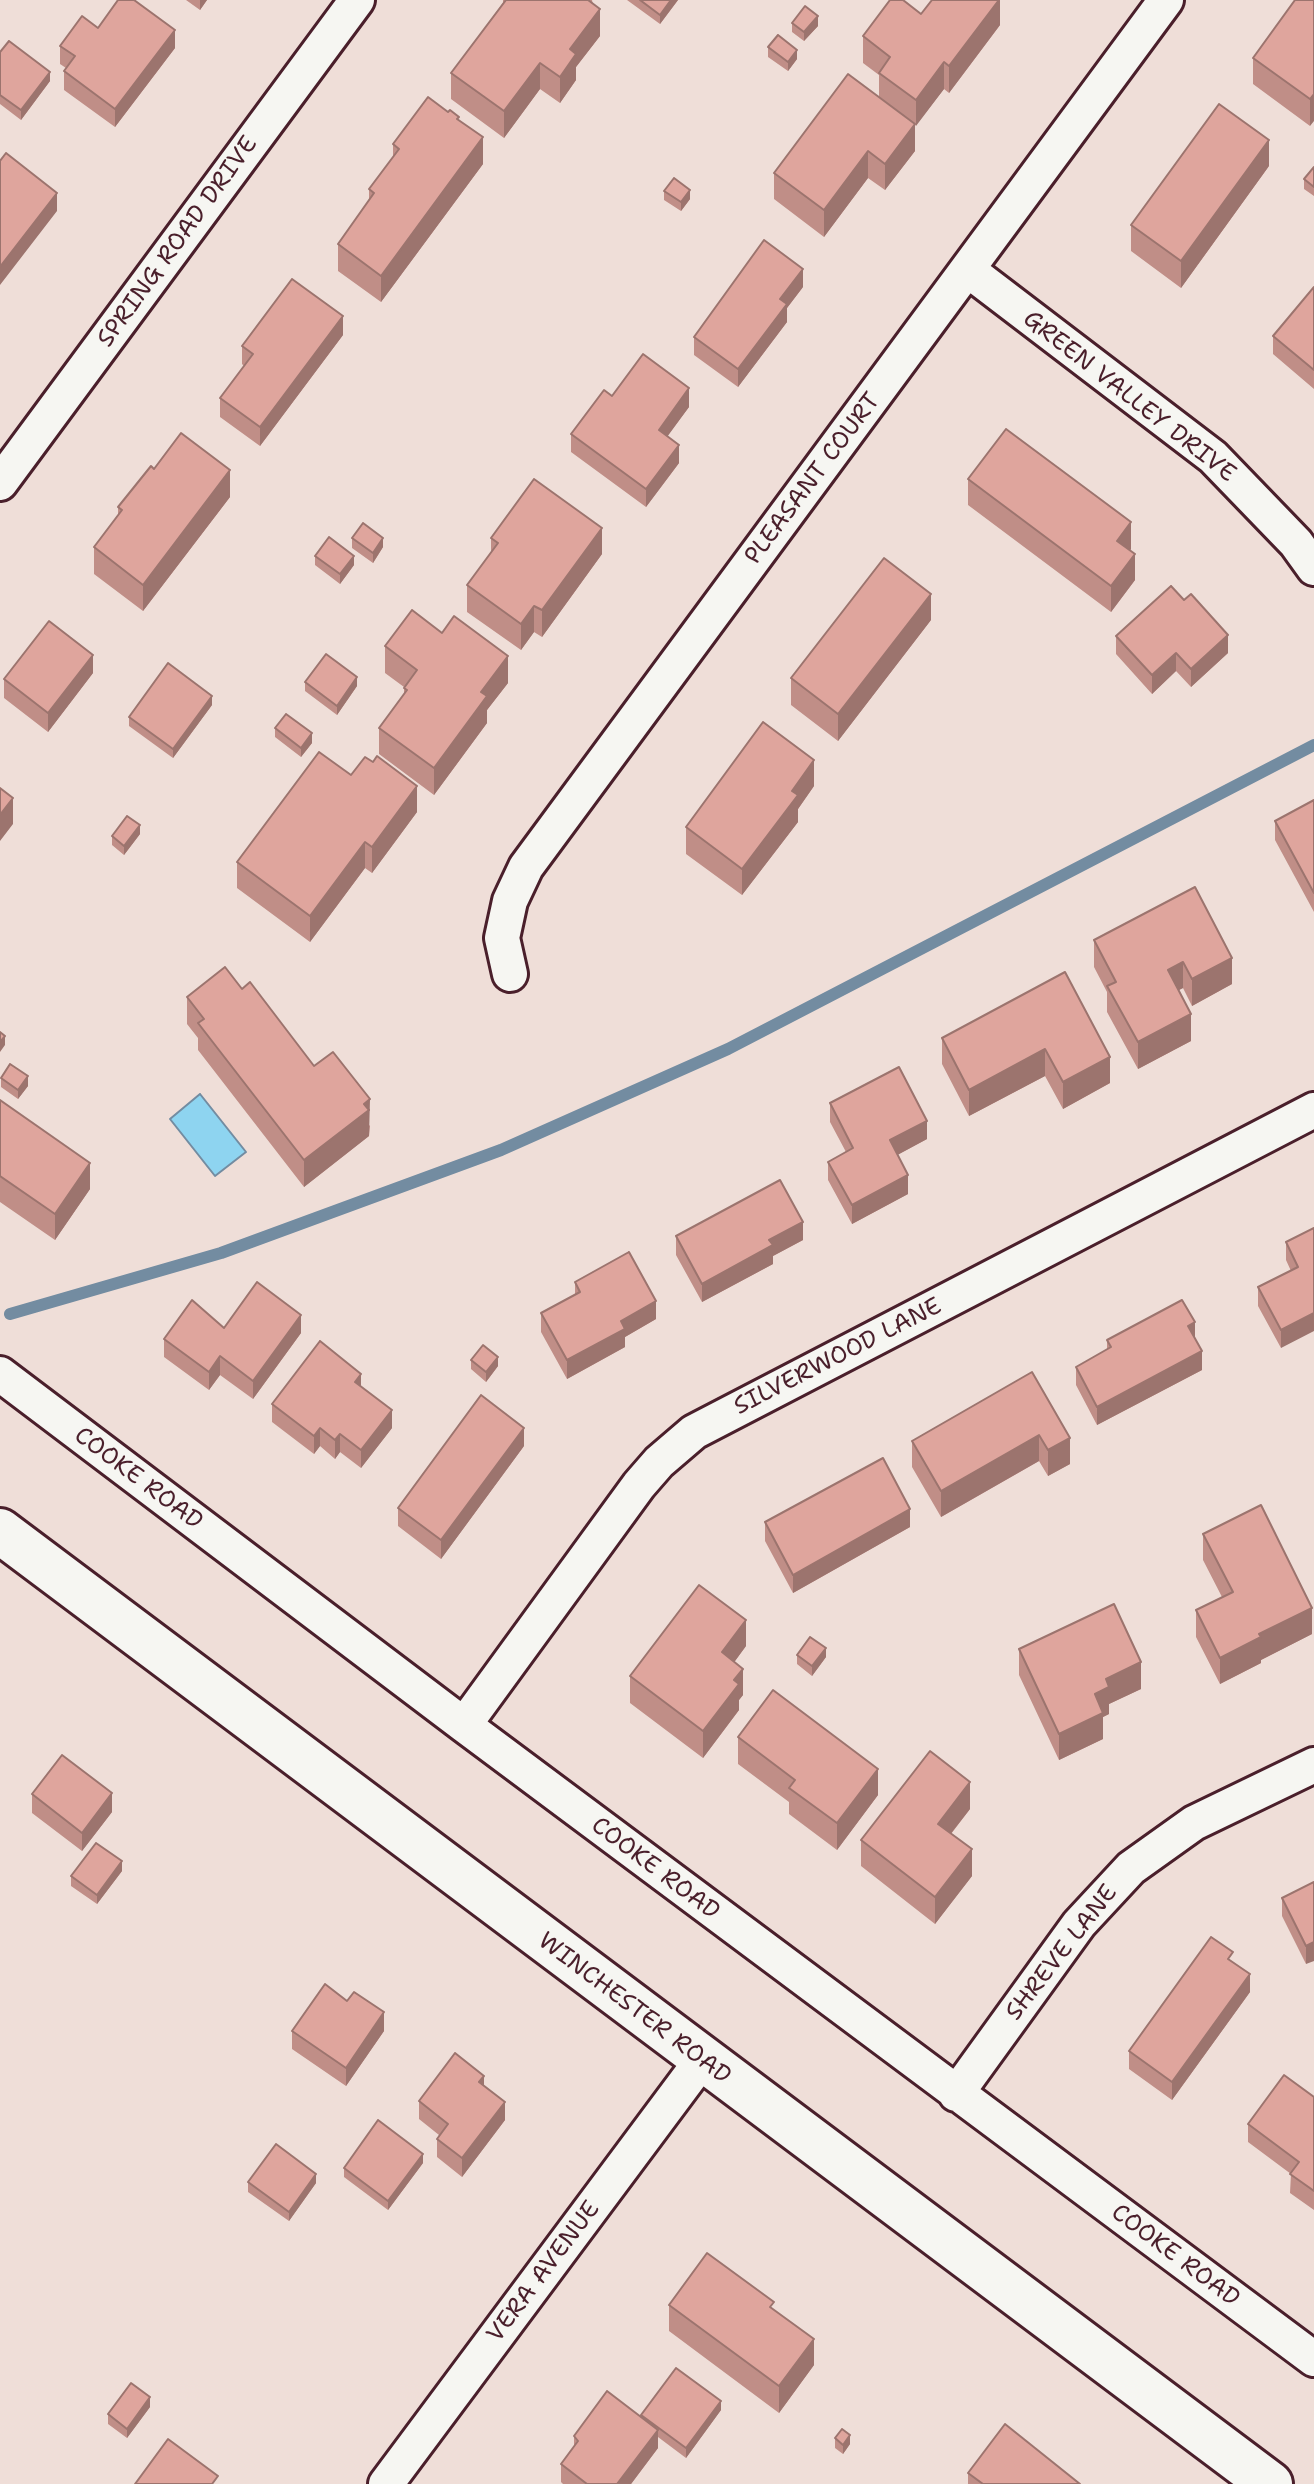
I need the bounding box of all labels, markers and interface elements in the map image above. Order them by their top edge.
street label: SPRING ROAD DRIVE [92,131,264,353]
street label: GREEN VALLEY DRIVE [1017,305,1241,489]
street label: PLEASANT COURT [739,388,887,570]
street label: SILVERWOOD LANE [729,1292,947,1422]
street label: COOKE ROAD [68,1421,208,1537]
street label: COOKE ROAD [585,1811,725,1927]
street label: SHREVE LANE [1000,1880,1124,2026]
street label: WINCHESTER ROAD [532,1927,736,2091]
street label: VERA AVENUE [482,2196,606,2348]
street label: COOKE ROAD [1105,2198,1245,2314]

